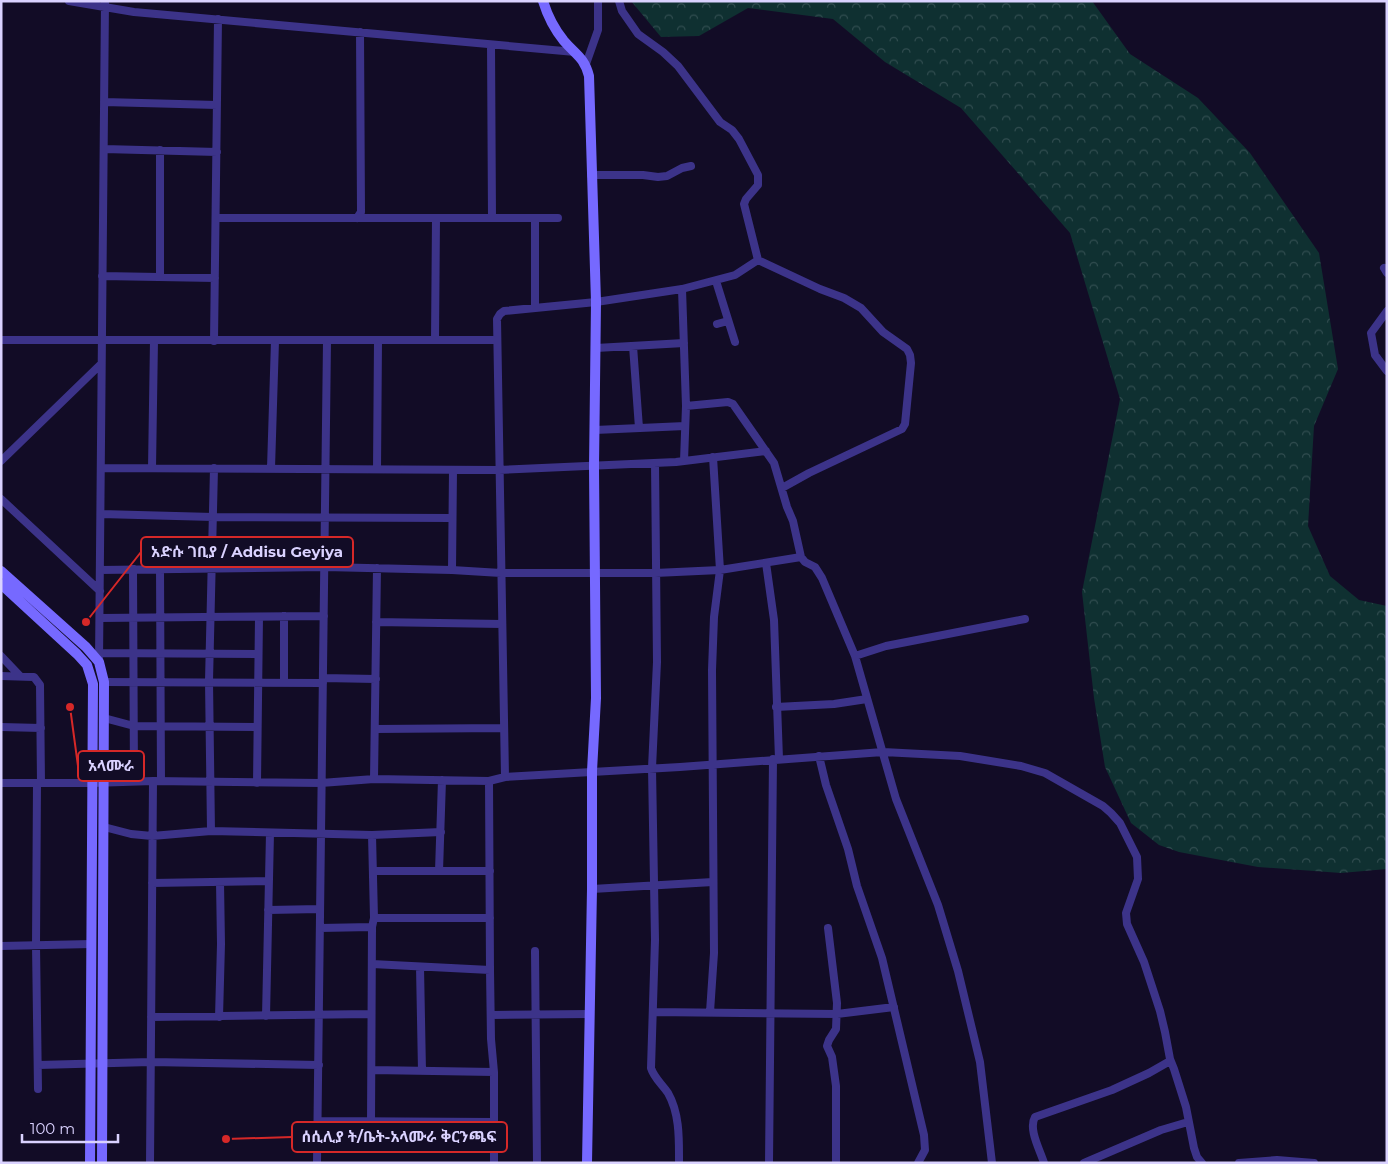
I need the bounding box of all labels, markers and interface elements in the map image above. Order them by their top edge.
callout: አድሱ ገቢያ / Addisu Geyiya [141,537,353,567]
text: አድሱ ገቢያ / Addisu Geyiya [151,542,343,561]
callout: አላሙራ [78,751,144,781]
text: አላሙራ [88,756,134,775]
scale bar [22,1112,119,1144]
text: 100 m [30,1119,75,1138]
callout: ሰሲሊያ ት/ቤት-አላሙራ ቅርንጫፍ [292,1122,507,1152]
text: ሰሲሊያ ት/ቤት-አላሙራ ቅርንጫፍ [302,1127,496,1146]

